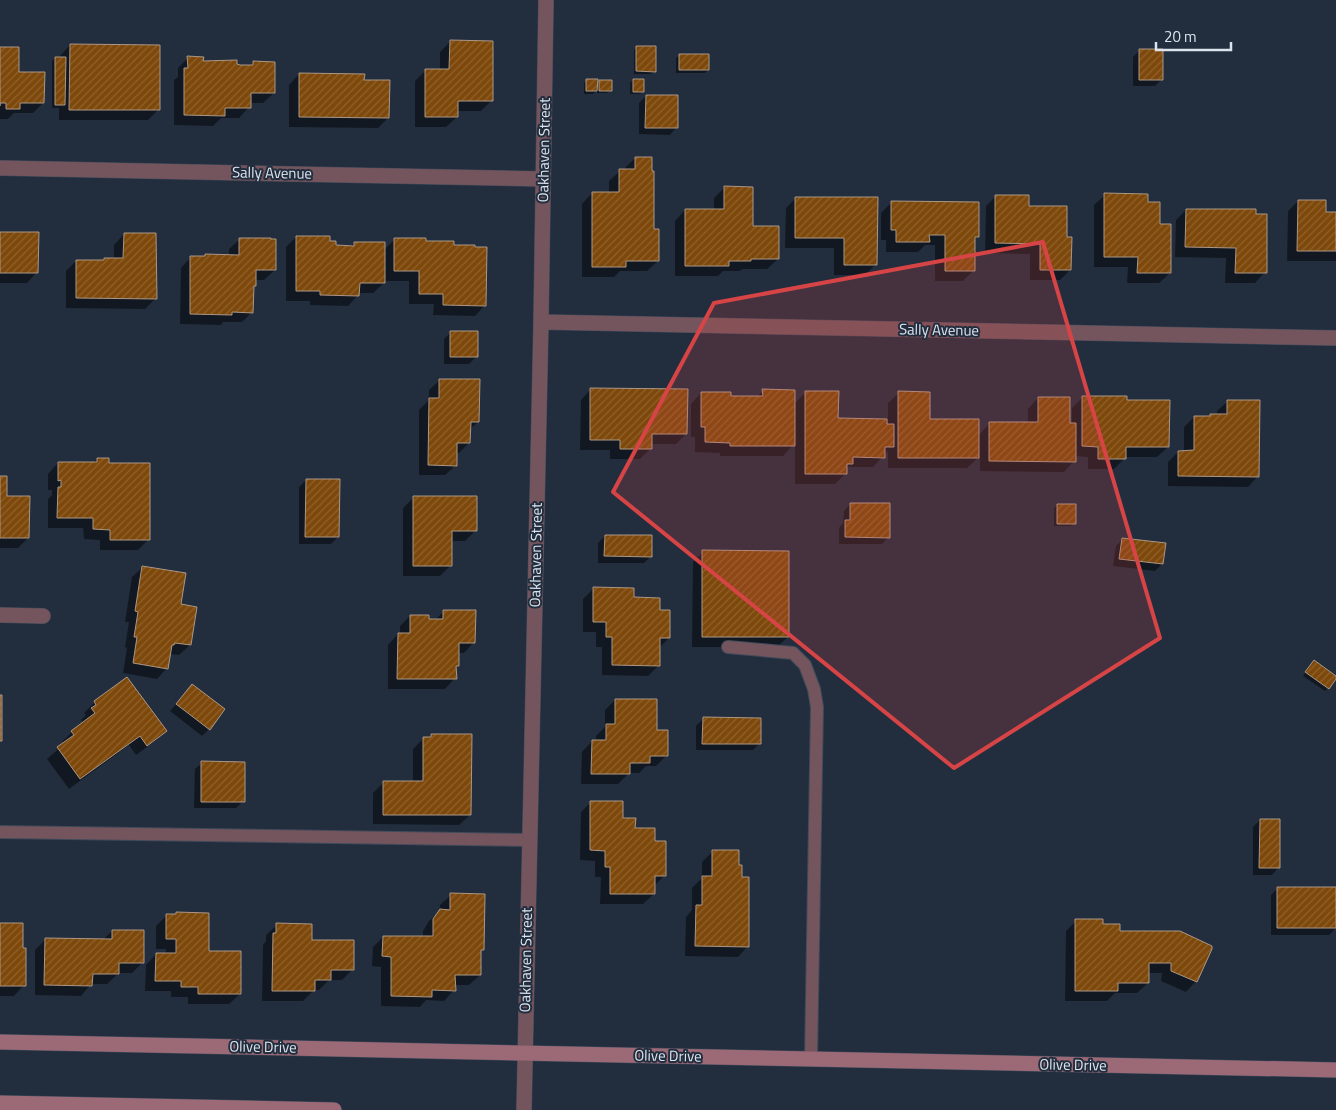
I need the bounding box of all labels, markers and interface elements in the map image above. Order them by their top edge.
scale bar [1156,20,1231,52]
text: 20 m [1164,25,1197,48]
street label: Oakhaven Street [531,97,556,203]
street label: Sally Avenue [232,160,312,185]
street label: Sally Avenue [899,317,979,342]
street label: Oakhaven Street [523,502,548,608]
street label: Oakhaven Street [513,907,538,1013]
street label: Olive Drive [229,1034,297,1059]
street label: Olive Drive [634,1043,702,1068]
street label: Olive Drive [1039,1052,1107,1077]

